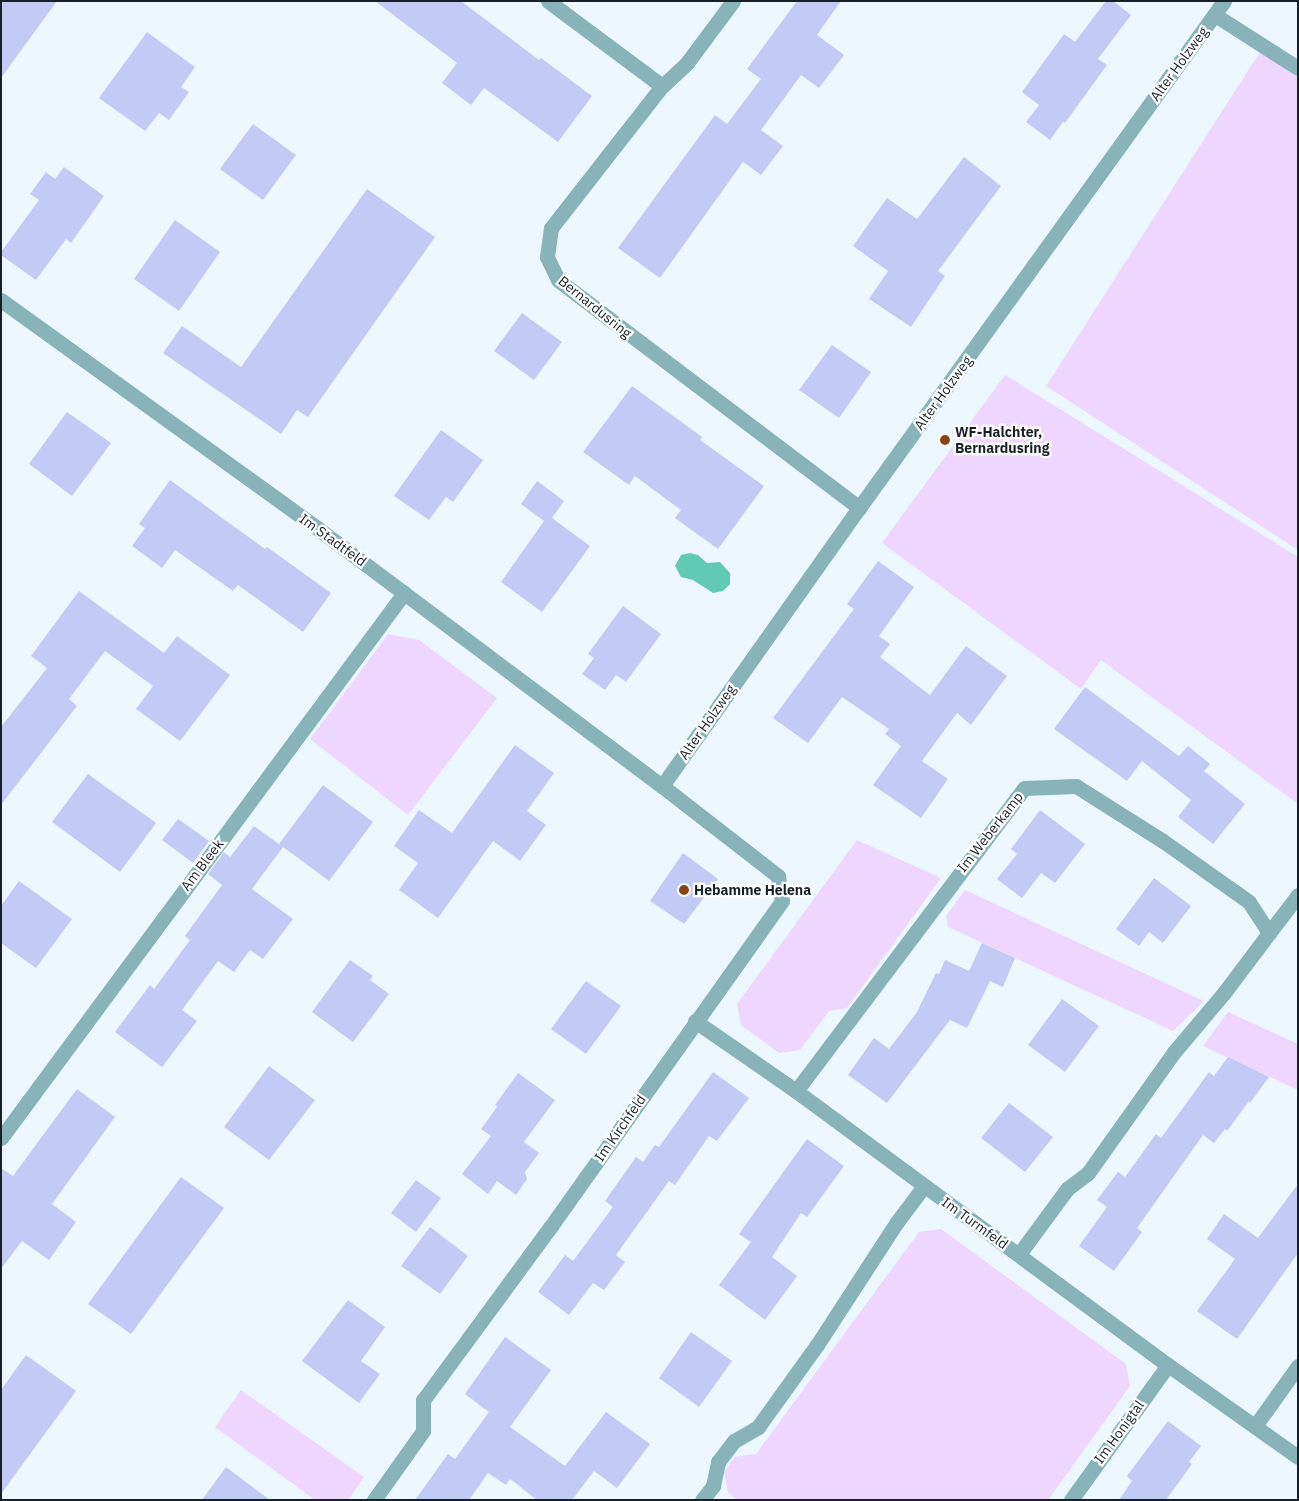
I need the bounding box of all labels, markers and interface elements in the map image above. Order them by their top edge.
street label: Alter Holzweg [1146,24,1212,104]
street label: Bernardusring [555,272,635,342]
street label: Alter Holzweg [910,353,976,433]
place label: WF-Halchter, Bernardusring [955,424,1049,457]
marker: WF-Halchter, Bernardusring [939,434,951,446]
street label: Im Stadtfeld [296,510,370,570]
street label: Alter Holzweg [675,681,739,763]
street label: Im Weberkamp [953,789,1027,875]
street label: Am Bleek [177,836,227,894]
place label: Hebamme Helena [694,882,811,898]
marker: Hebamme Helena [678,884,690,896]
street label: Im Kirchfeld [591,1091,649,1165]
street label: Im Turmfeld [939,1193,1011,1253]
street label: Im Honigtal [1090,1397,1148,1467]

